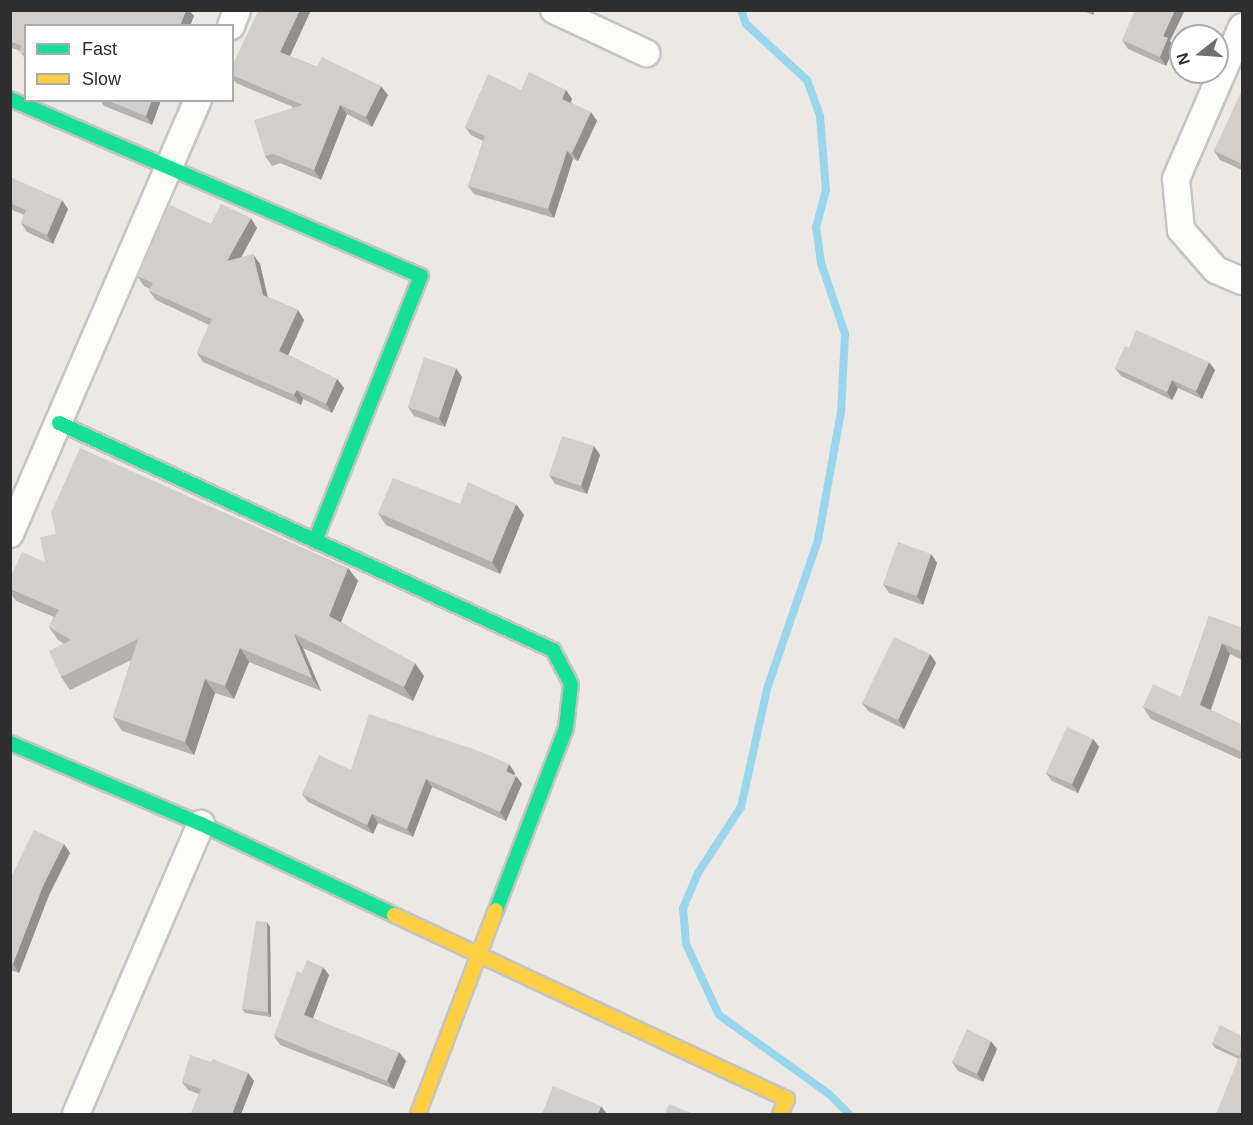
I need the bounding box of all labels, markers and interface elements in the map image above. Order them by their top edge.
legend [24,24,234,102]
north arrow [1169,24,1229,84]
text: Fast [82,39,117,59]
text: N [1173,51,1193,67]
text: Slow [82,69,121,89]

